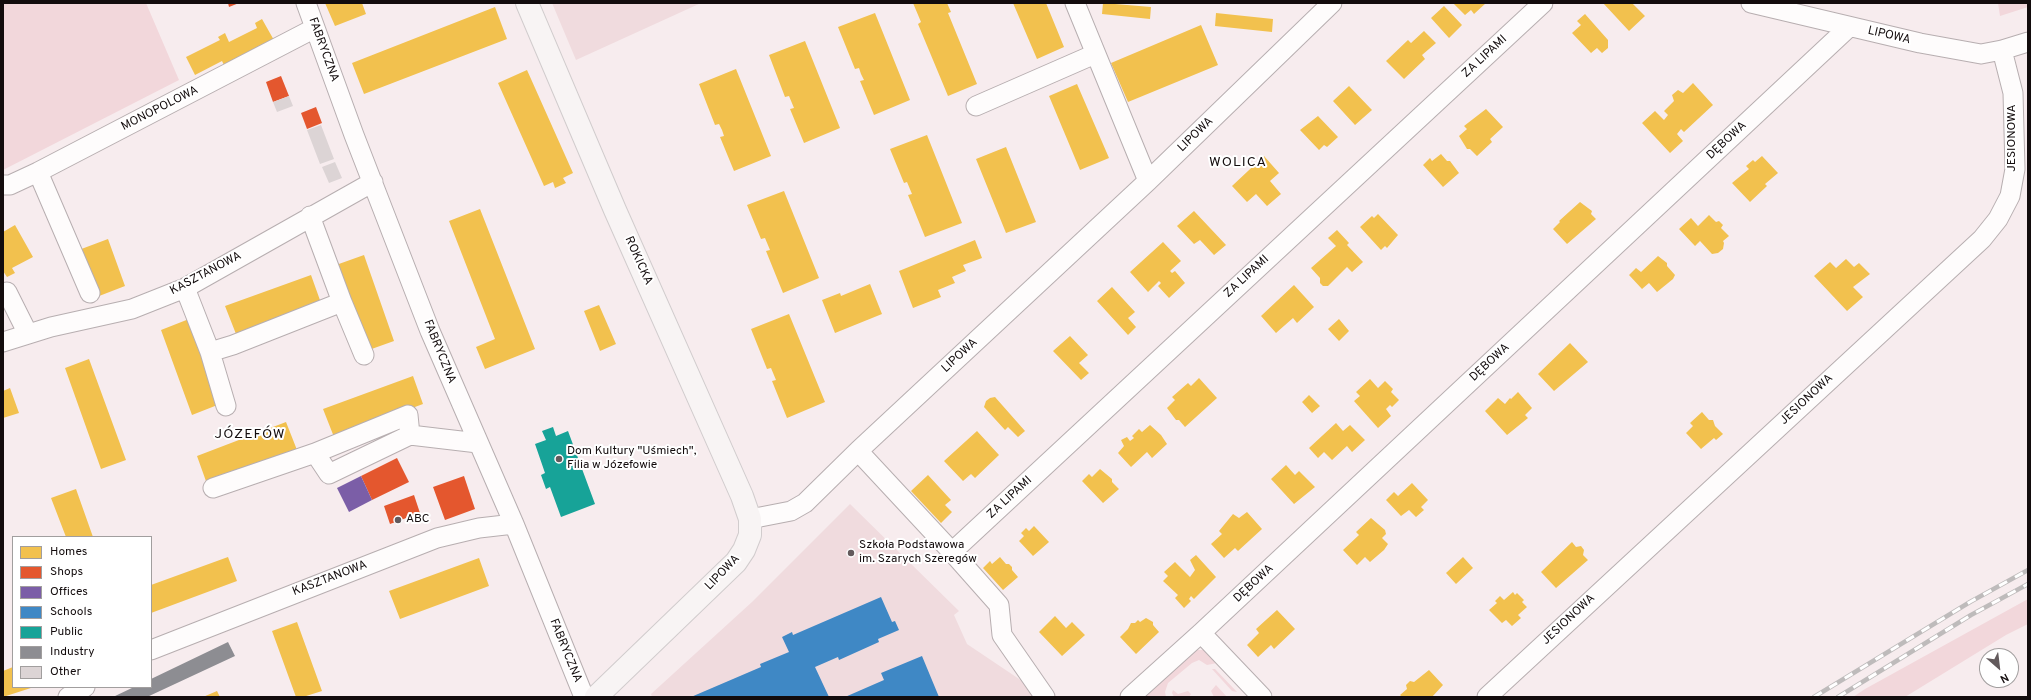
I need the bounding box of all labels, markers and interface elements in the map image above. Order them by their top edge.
street label: FABRYCZNA [305,16,341,84]
street label: LIPOWA [1866,24,1912,48]
street label: ZA LIPAMI [1460,33,1510,81]
street label: MONOPOLOWA [119,83,201,135]
street label: JESIONOWA [2006,104,2020,172]
street label: LIPOWA [1175,115,1217,155]
street label: DĘBOWA [1704,119,1750,163]
district label: WOLICA [1209,155,1267,171]
street label: ROKICKA [621,234,655,288]
street label: KASZTANOWA [168,249,244,299]
street label: ZA LIPAMI [1222,253,1272,301]
street label: FABRYCZNA [420,318,458,386]
street label: LIPOWA [939,336,981,376]
street label: DĘBOWA [1467,341,1513,385]
street label: JESIONOWA [1777,372,1837,428]
district label: JÓZEFÓW [215,427,285,443]
place label: Dom Kultury "Uśmiech", Filia w Józefowie [567,445,696,473]
marker: Dom Kultury "Uśmiech", Filia w Józefowie [554,454,564,464]
street label: ZA LIPAMI [985,474,1035,522]
place label: ABC [406,513,429,527]
marker: ABC [393,515,403,525]
legend [12,536,152,688]
place label: Szkoła Podstawowa im. Szarych Szeregów [859,539,977,567]
text: Homes [50,544,87,560]
marker: Szkoła Podstawowa im. Szarych Szeregów [846,548,856,558]
street label: LIPOWA [703,552,743,594]
street label: KASZTANOWA [291,558,369,600]
street label: DĘBOWA [1231,562,1277,606]
text: Shops [50,564,83,580]
text: Offices [50,584,88,600]
street label: JESIONOWA [1539,592,1599,648]
text: Schools [50,604,92,620]
street label: FABRYCZNA [546,617,584,685]
text: Public [50,624,83,640]
text: Industry [50,644,95,660]
north arrow [1979,648,2019,688]
text: Other [50,664,81,680]
text: N [1997,670,2011,686]

